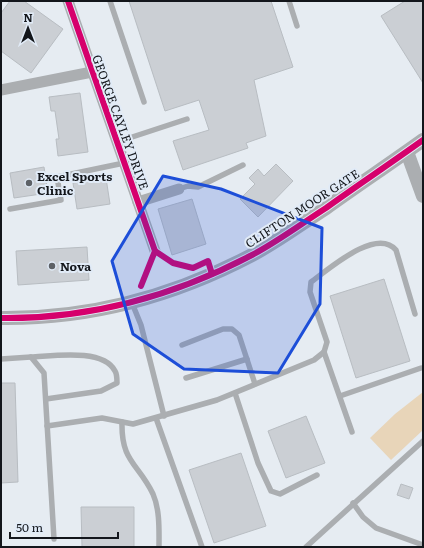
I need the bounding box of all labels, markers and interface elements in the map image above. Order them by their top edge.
north arrow [8,8,48,48]
text: N [23,9,33,25]
street label: GEORGE CAYLEY DRIVE [88,52,154,192]
street label: CLIFTON MOOR GATE [241,164,363,252]
place label: Excel Sports Clinic [37,167,112,199]
marker: Excel Sports Clinic [24,178,34,188]
place label: Nova [60,257,91,275]
marker: Nova [47,261,57,271]
scale bar [10,514,118,540]
text: 50 m [16,518,43,536]

